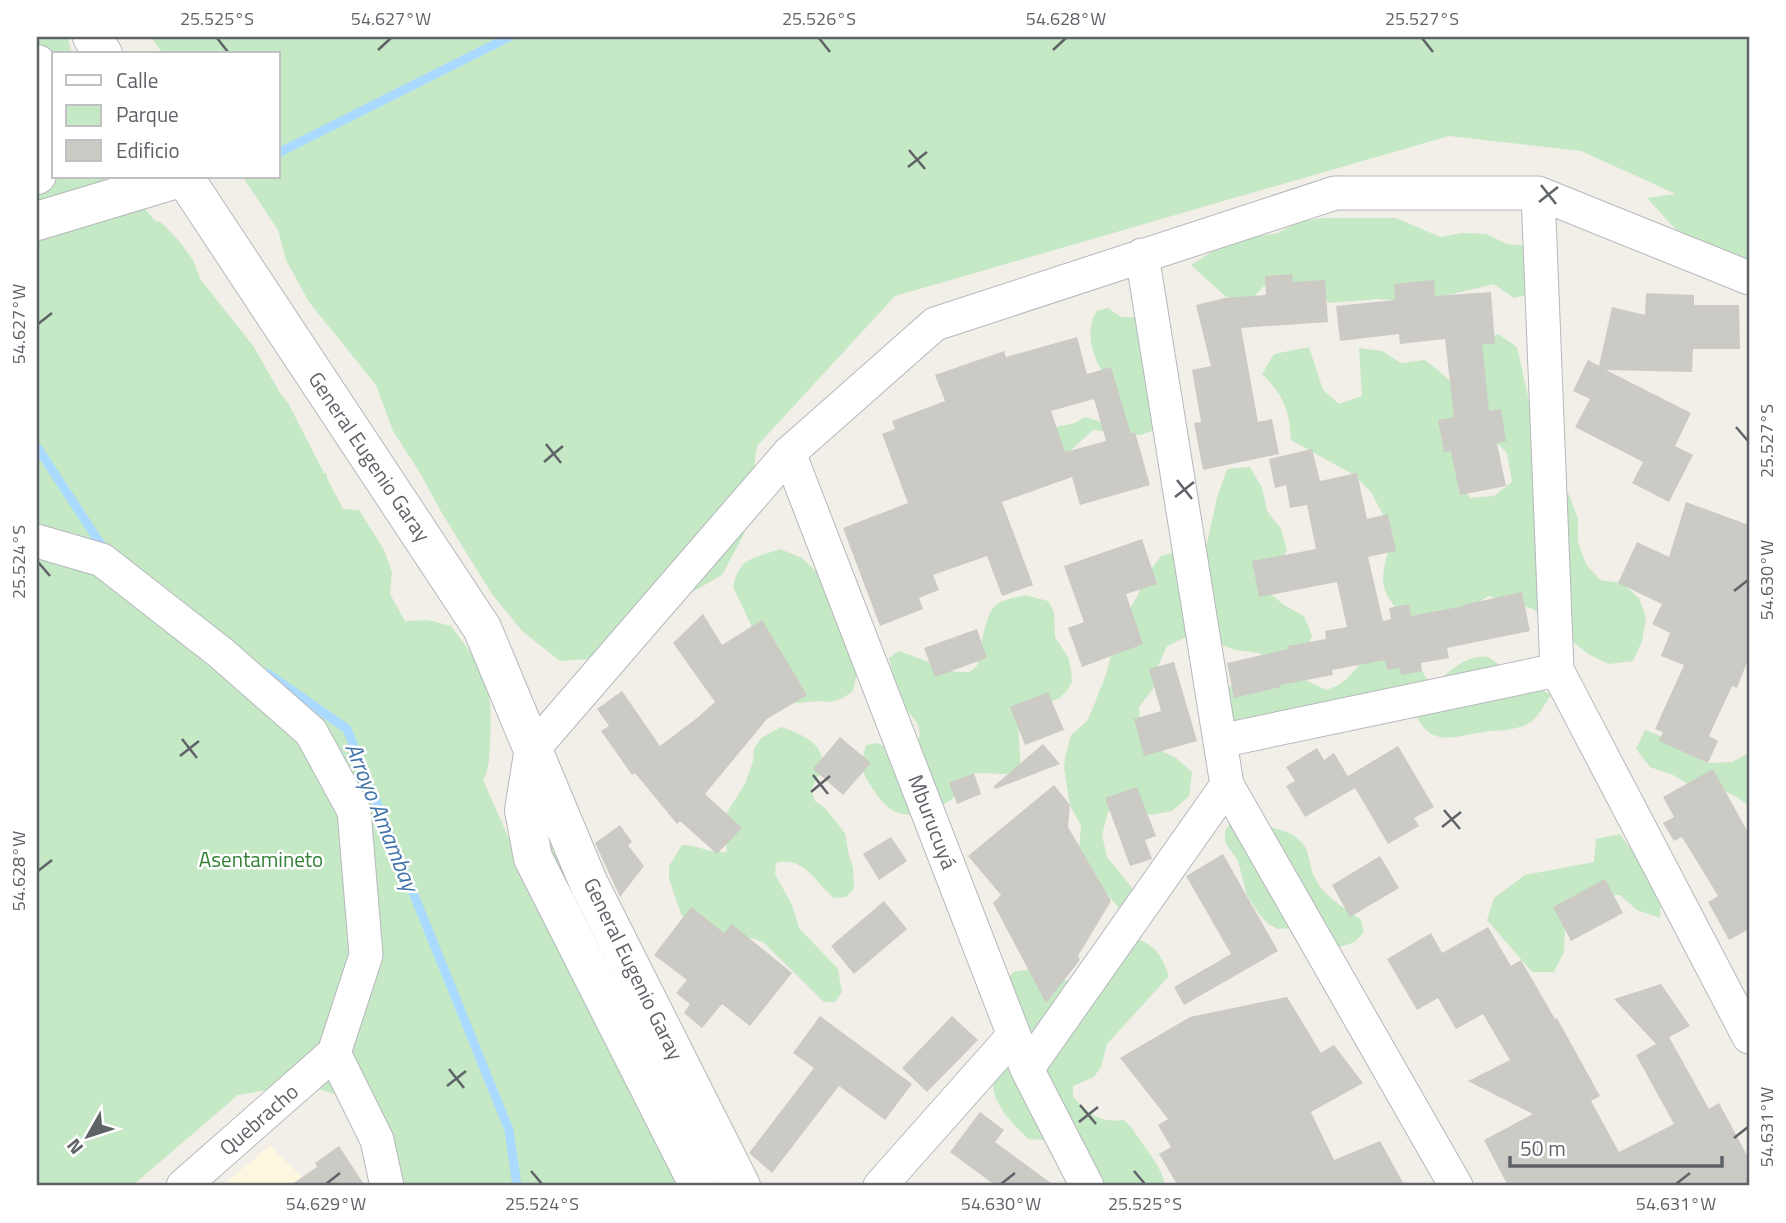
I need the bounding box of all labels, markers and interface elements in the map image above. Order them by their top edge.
text: 25.525°S [180,5,254,32]
text: 54.627°W [351,5,431,32]
text: 25.526°S [782,5,856,32]
text: 54.628°W [1026,5,1106,32]
text: 25.527°S [1385,5,1459,32]
legend [52,52,280,178]
text: Calle [116,64,158,96]
text: Parque [116,98,179,130]
text: Edificio [116,134,180,166]
text: 54.627°W [5,284,32,364]
street label: General Eugenio Garay [301,365,439,548]
text: 25.527°S [1753,404,1780,478]
text: 25.524°S [5,525,32,599]
text: 54.630°W [1753,540,1780,620]
water label: Arroyo Amambay [337,737,429,899]
street label: Mburucuyá [900,770,966,874]
text: 54.628°W [5,831,32,911]
park label: Asentamineto [199,843,323,875]
street label: General Eugenio Garay [576,872,692,1065]
street label: Quebracho [212,1076,305,1163]
text: 54.631°W [1753,1087,1780,1167]
north arrow [52,1100,122,1170]
scale bar [1510,1125,1721,1169]
text: 50 m [1520,1132,1566,1164]
text: N [59,1133,90,1161]
text: 54.629°W [286,1190,366,1217]
text: 25.524°S [505,1190,579,1217]
text: 54.630°W [961,1190,1041,1217]
text: 25.525°S [1108,1190,1182,1217]
text: 54.631°W [1636,1190,1716,1217]

